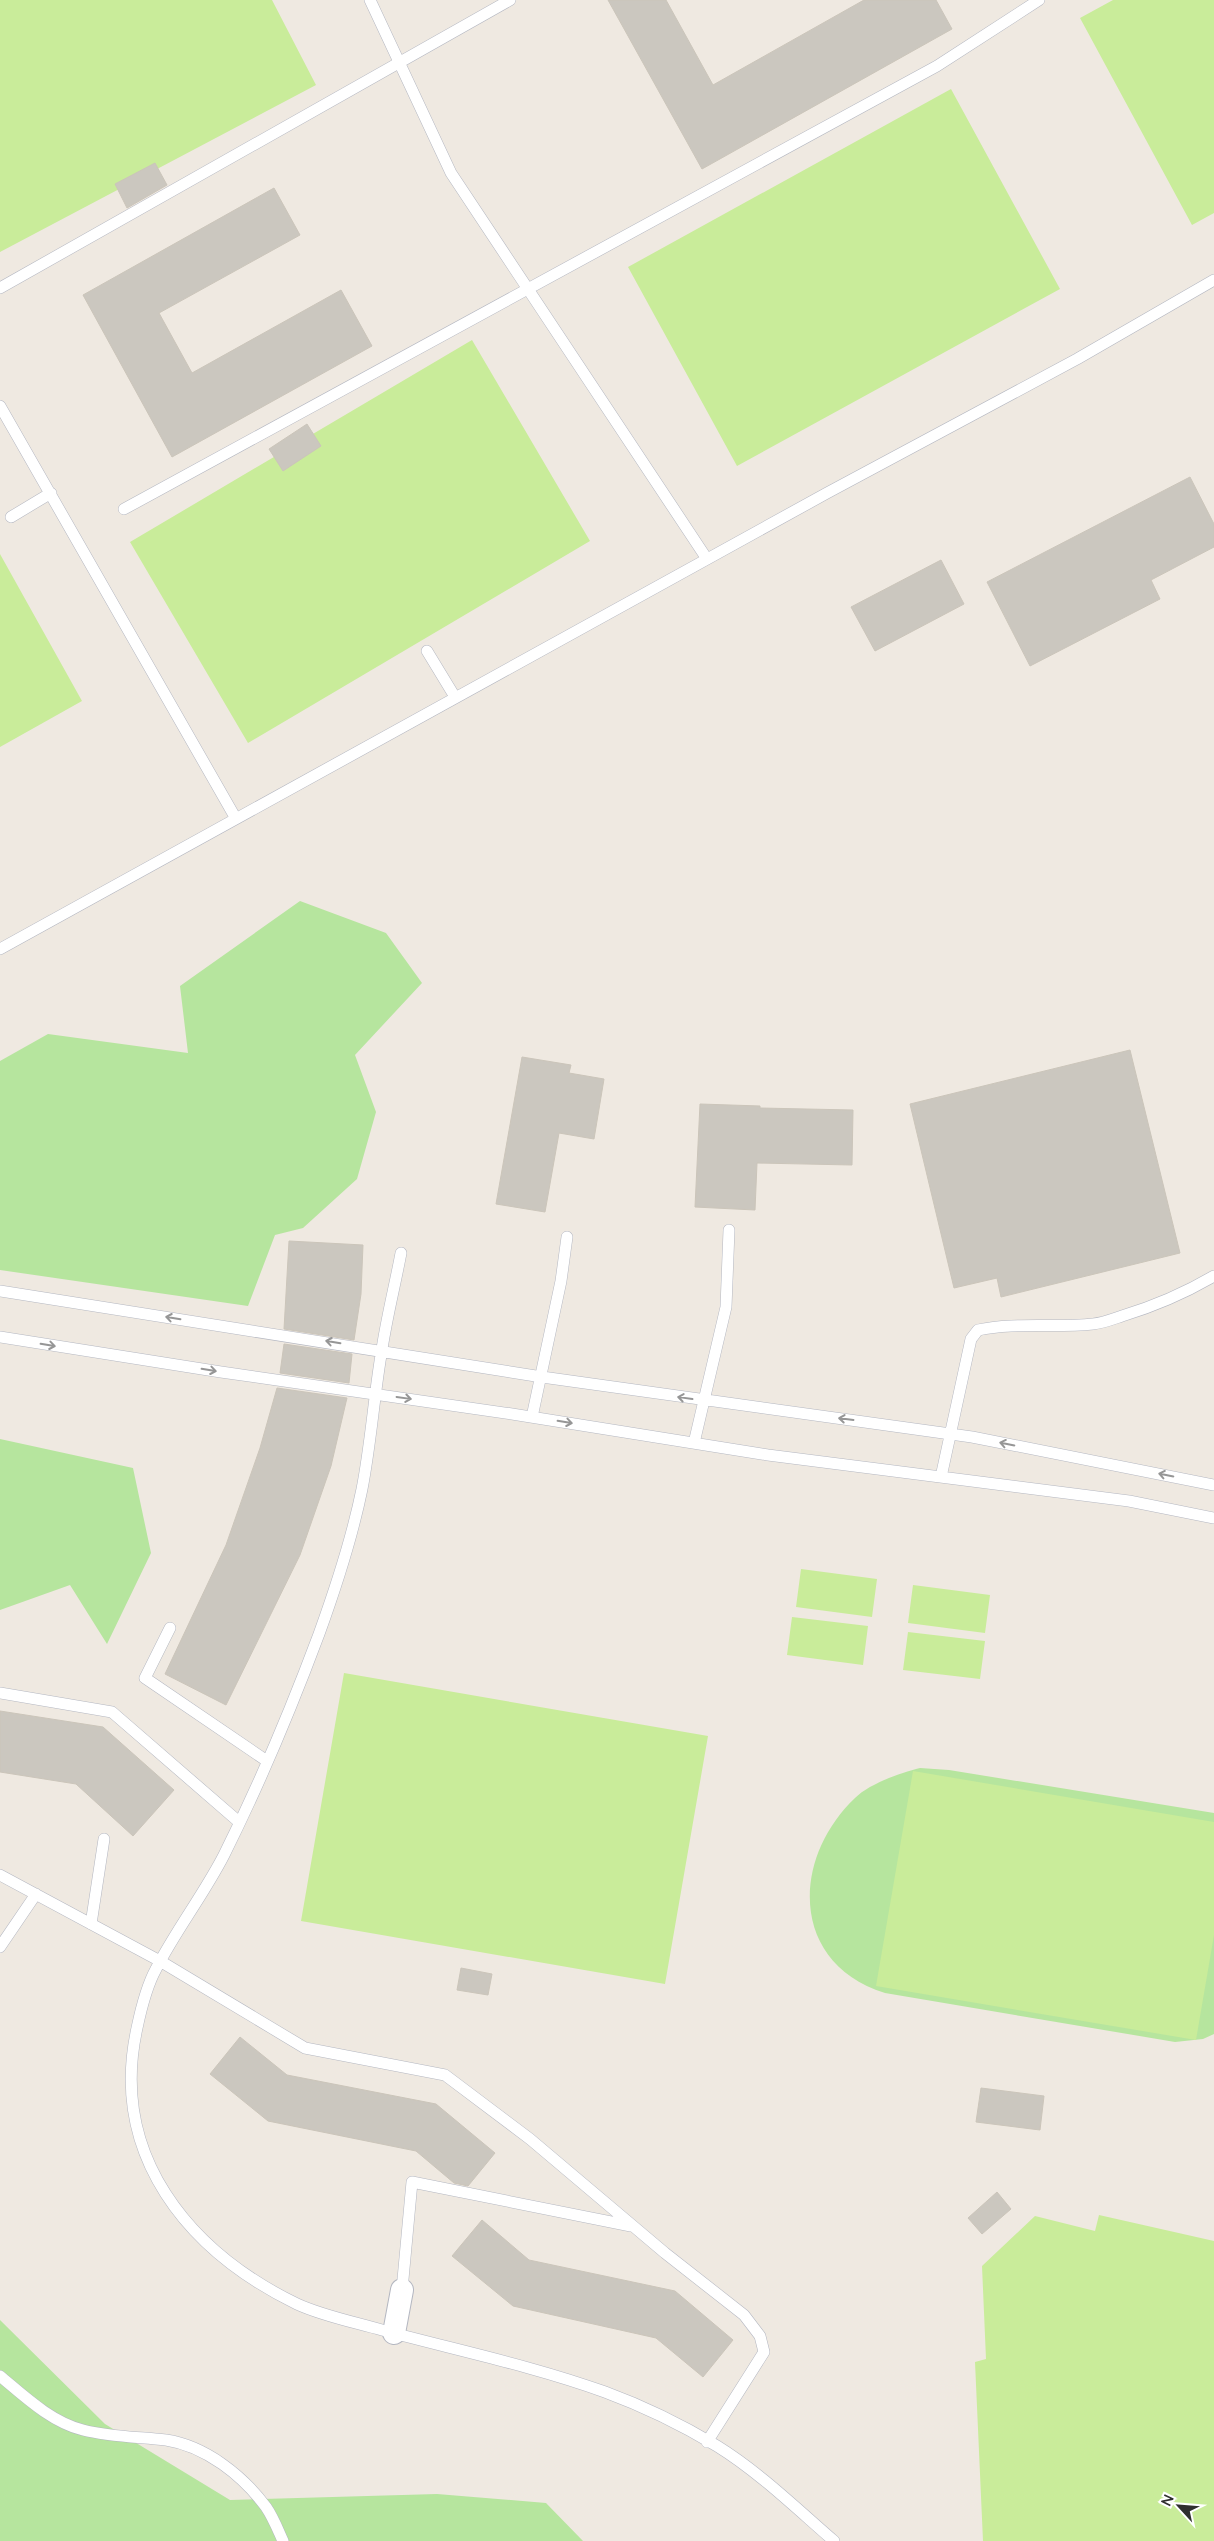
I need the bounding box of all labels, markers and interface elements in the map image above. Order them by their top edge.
one-way arrow [165,1312,181,1322]
one-way arrow [325,1337,341,1347]
one-way arrow [40,1340,56,1350]
one-way arrow [200,1366,216,1376]
one-way arrow [677,1393,693,1403]
one-way arrow [396,1394,412,1404]
one-way arrow [839,1414,855,1424]
one-way arrow [556,1418,572,1428]
one-way arrow [999,1439,1015,1448]
one-way arrow [1159,1470,1175,1480]
north arrow [1154,2481,1204,2531]
text: N [1157,2492,1177,2509]

